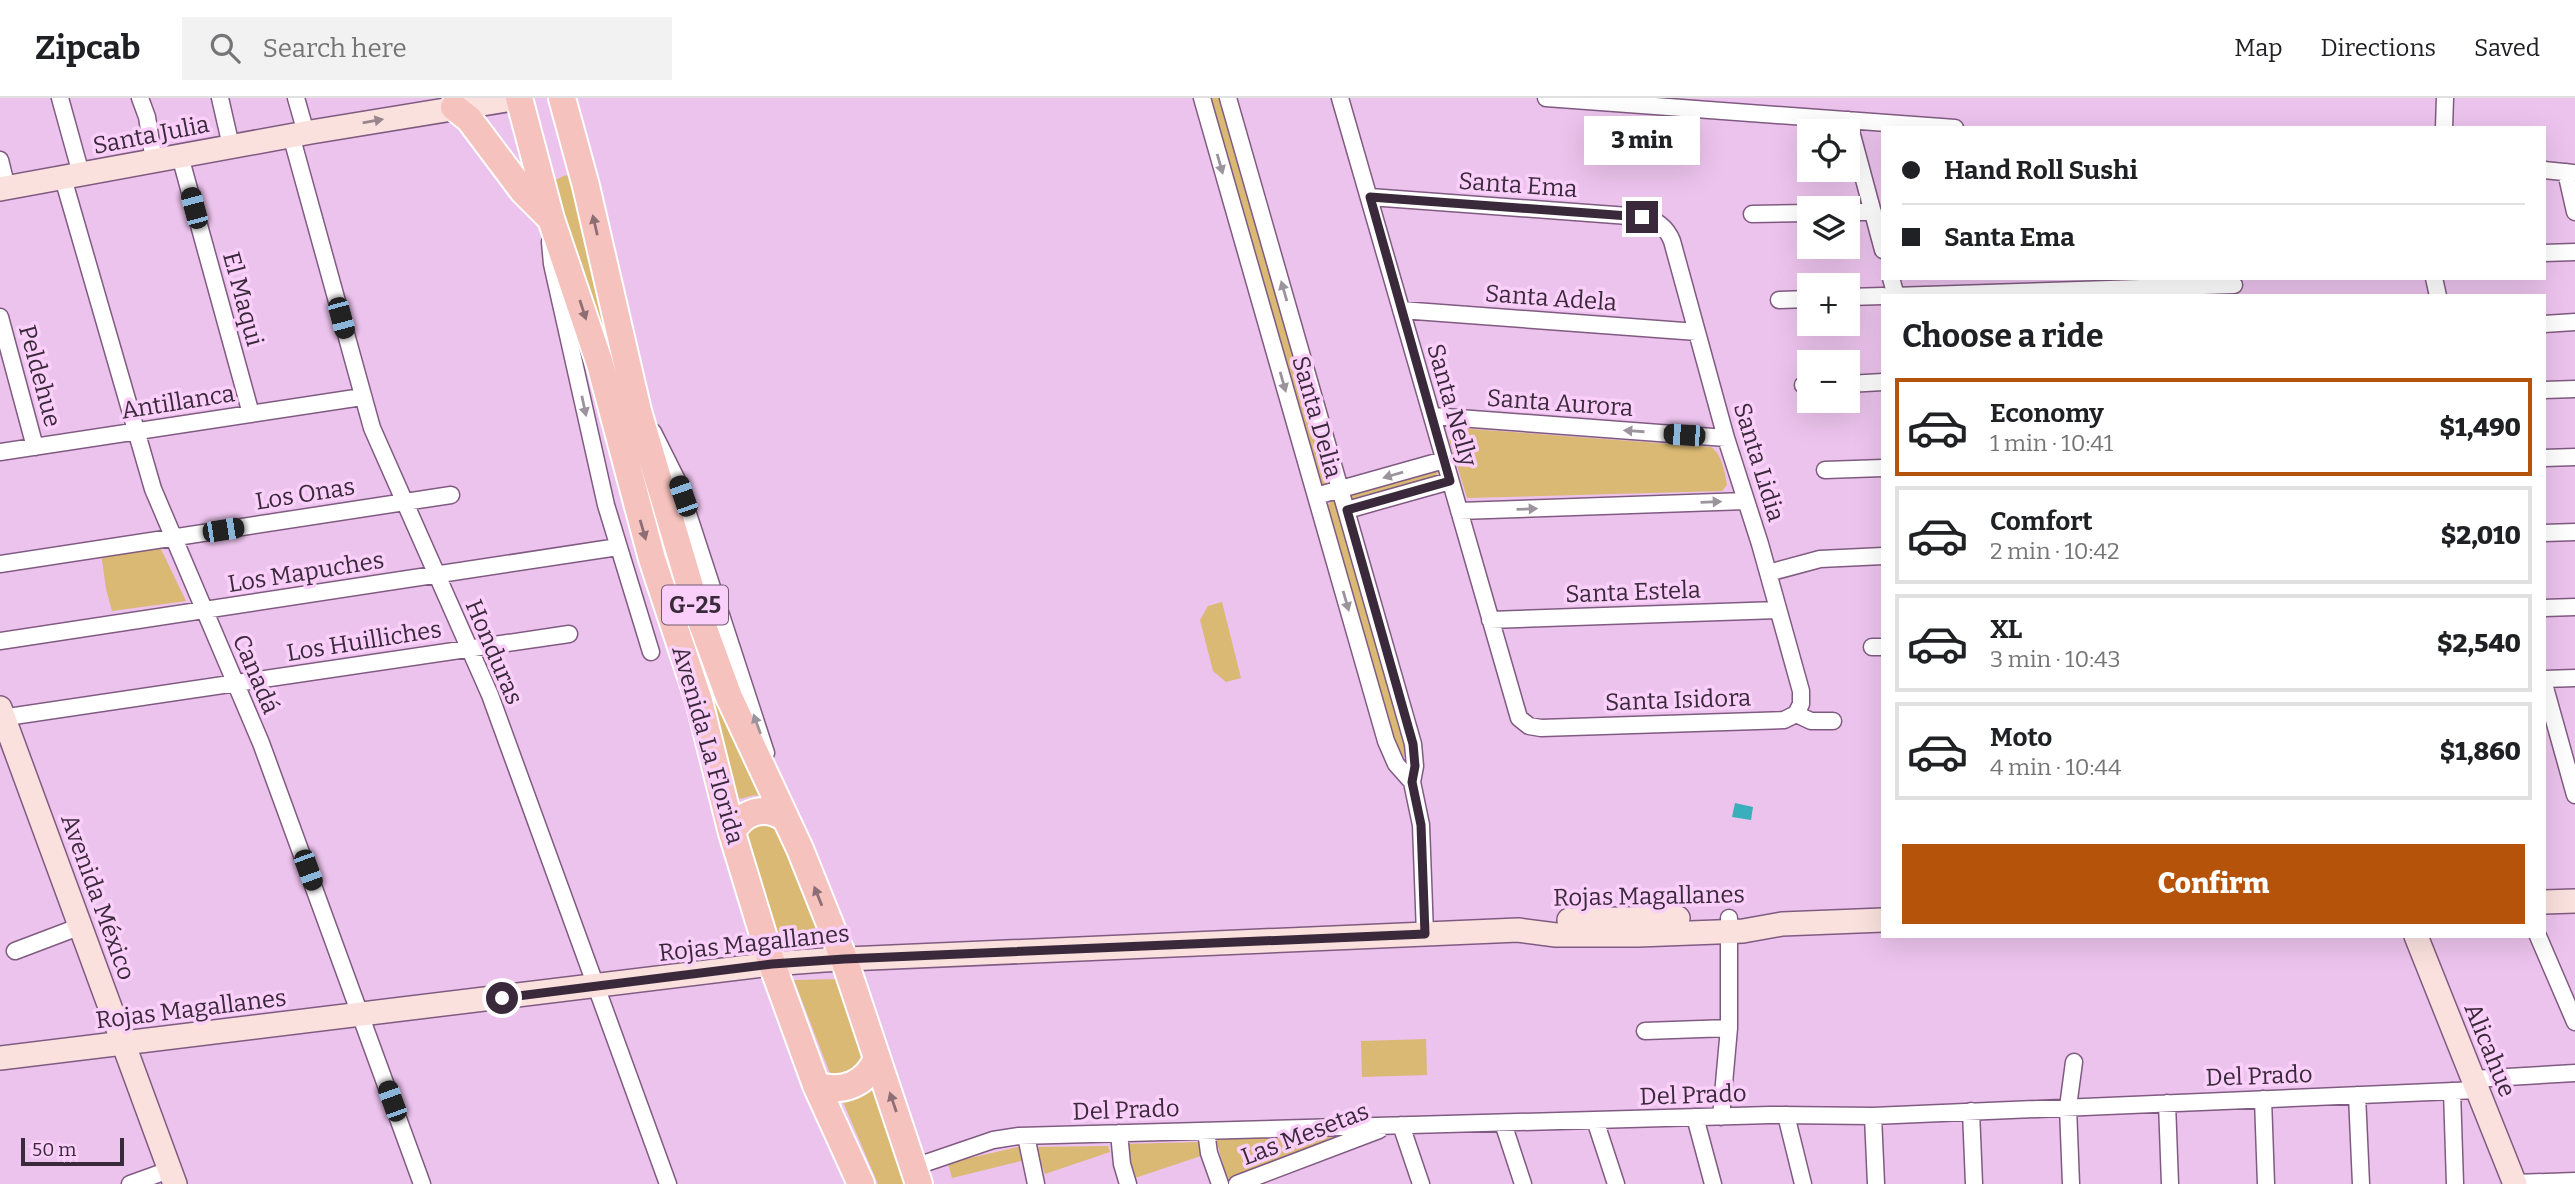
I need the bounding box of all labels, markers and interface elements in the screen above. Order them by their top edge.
search box [182,17,672,80]
text: Zipcab [35,28,140,68]
icon: search [206,29,244,67]
text: Search here [262,33,407,64]
text: Map [2234,34,2283,62]
text: Directions [2321,34,2436,62]
text: Saved [2474,34,2540,62]
street label: Santa Julia [90,110,212,160]
one-way arrow [362,115,384,126]
callout: 3 min [1584,116,1700,164]
map controls [1797,119,1860,413]
button: locate [1797,119,1860,182]
text: 3 min [1611,126,1673,154]
one-way arrow [1216,153,1226,174]
text: Hand Roll Sushi [1944,155,2138,186]
street label: Santa Ema [1458,167,1578,203]
car [179,185,210,231]
button: layers [1797,196,1860,259]
route end [1626,201,1658,233]
one-way arrow [589,214,600,236]
text: Santa Ema [1944,222,2075,253]
street label: El Maqui [217,249,269,349]
button: + [1797,273,1860,336]
street label: Santa Adela [1484,279,1618,317]
one-way arrow [1278,281,1288,302]
car [326,295,357,341]
one-way arrow [578,300,589,321]
text: Choose a ride [1902,317,2103,355]
street label: Peldehue [13,322,67,430]
street label: Santa Nelly [1421,340,1483,470]
button: − [1797,350,1860,413]
street label: Santa Delia [1286,353,1348,481]
one-way arrow [1279,372,1289,393]
street label: Antillanca [119,379,237,425]
street label: Santa Aurora [1486,384,1634,422]
one-way arrow [578,395,589,417]
icon: car [1906,396,1969,459]
text: Economy [1990,398,2104,429]
street label: Santa Lidia [1728,399,1790,525]
text: $1,490 [2440,412,2521,443]
car [1663,423,1706,447]
one-way arrow [1622,425,1644,436]
text: 1 min · 10:41 [1990,429,2113,457]
one-way arrow [1381,470,1403,481]
street label: Los Onas [253,472,357,516]
car [667,473,700,519]
one-way arrow [1700,497,1722,508]
one-way arrow [1516,503,1538,514]
icon: car [1906,504,1969,567]
text: Comfort [1990,506,2093,537]
car [201,516,246,544]
one-way arrow [639,519,649,540]
text: $2,010 [2441,520,2521,551]
text: 2 min · 10:42 [1990,537,2119,565]
street label: Los Mapuches [226,546,386,598]
street label: Santa Estela [1565,576,1701,608]
road number: G-25 [662,586,728,624]
one-way arrow [1341,590,1352,612]
street label: Honduras [459,595,529,709]
icon: car [1906,612,1969,675]
text: XL [1990,614,2022,645]
street label: Los Huilliches [285,615,443,667]
text: $2,540 [2437,628,2521,659]
street label: Canadá [227,630,285,718]
street label: Avenida La Florida [666,643,750,847]
text: 3 min · 10:43 [1990,645,2121,673]
street label: Santa Isidora [1604,683,1752,717]
one-way arrow [751,713,762,734]
icon: car [1906,720,1969,783]
text: Moto [1990,722,2052,753]
text: $1,860 [2440,736,2521,767]
text: 4 min · 10:44 [1990,753,2121,781]
street label: Avenida México [55,810,141,984]
button: Confirm [1902,844,2525,924]
car [291,847,326,893]
street label: Rojas Magallanes [1553,880,1745,912]
one-way arrow [813,885,824,906]
street label: Rojas Magallanes [657,919,851,967]
route start [486,982,518,1014]
street label: Rojas Magallanes [94,983,288,1035]
street label: Alicahue [2459,999,2521,1101]
street label: Del Prado [2205,1060,2313,1092]
car [375,1078,410,1124]
street label: Del Prado [1639,1079,1747,1111]
one-way arrow [887,1092,898,1113]
street label: Del Prado [1072,1094,1180,1126]
street label: Las Mesetas [1237,1097,1373,1171]
scale bar [21,1135,124,1167]
text: 50 m [32,1138,76,1161]

